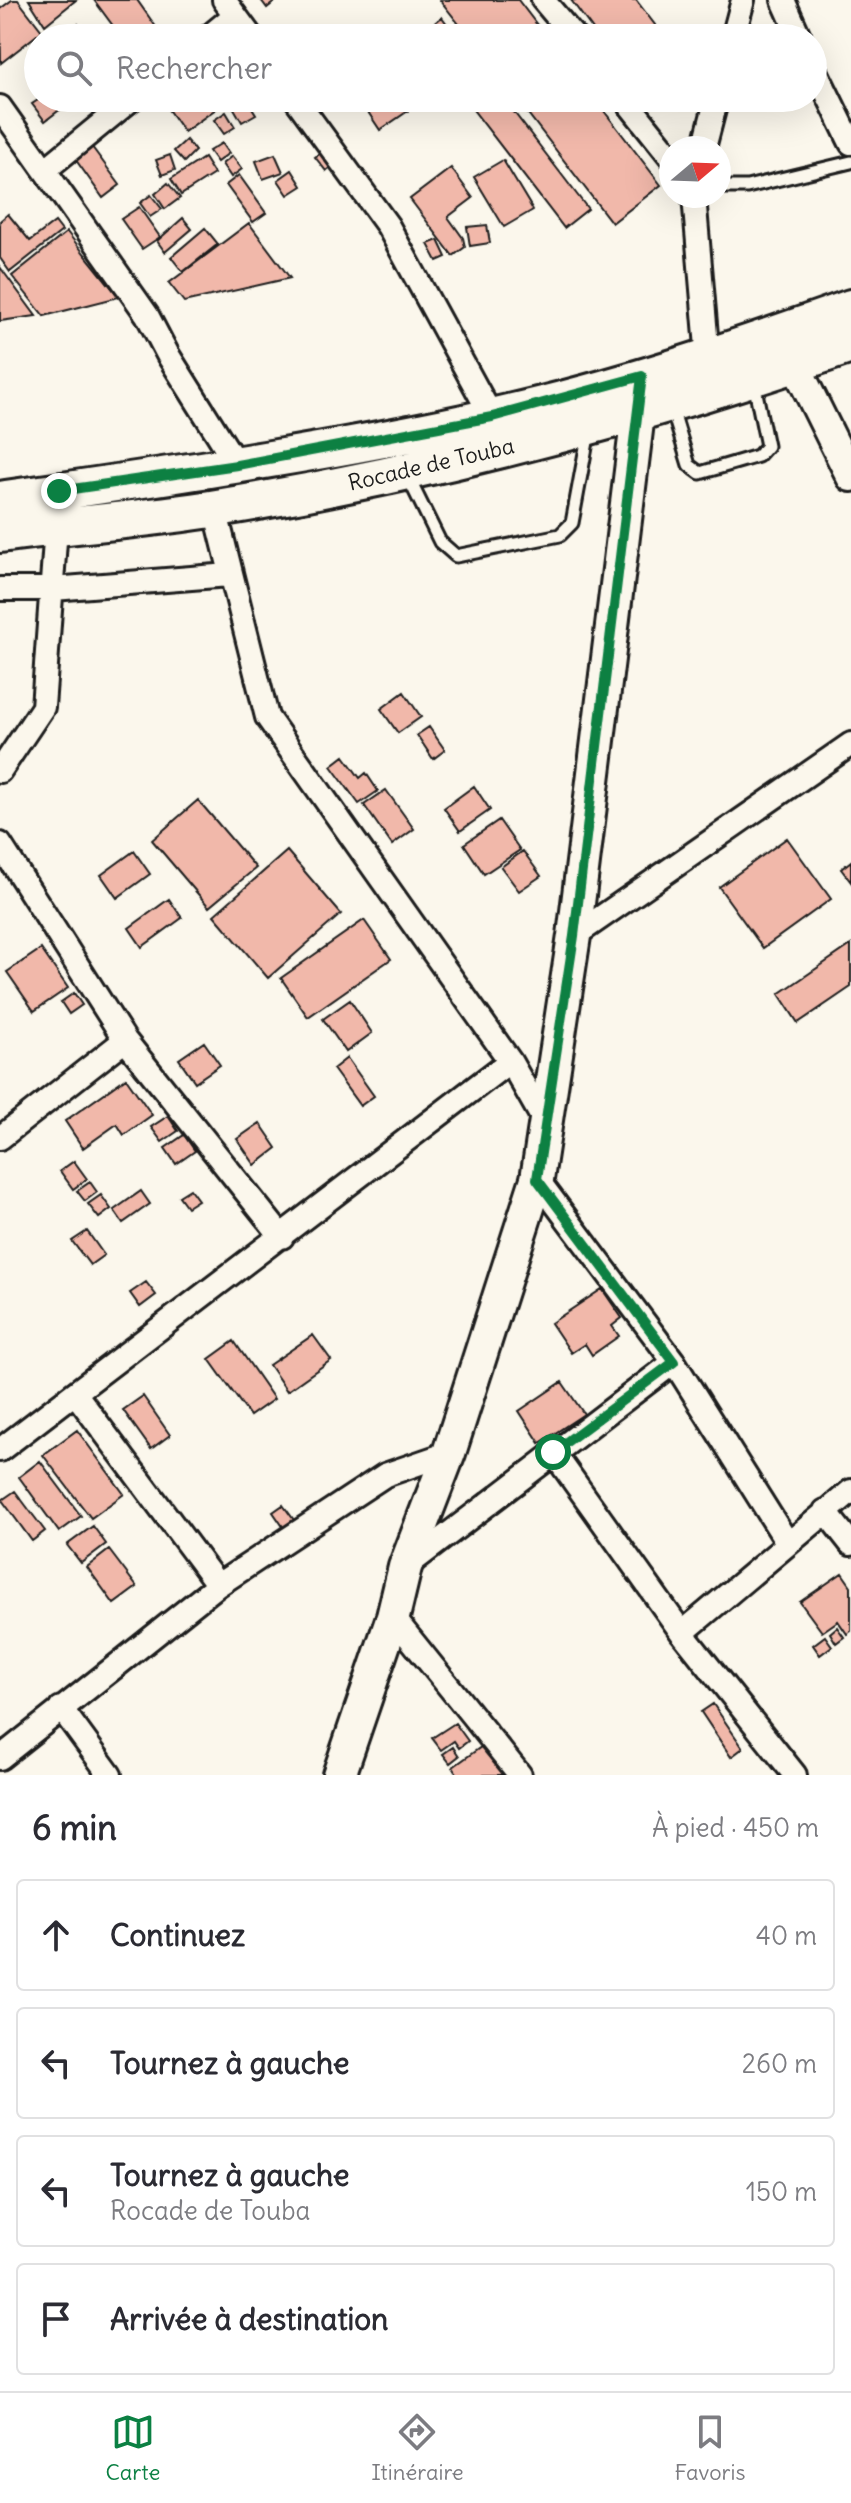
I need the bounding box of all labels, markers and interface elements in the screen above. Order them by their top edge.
search box [24,24,827,112]
icon: search [52,46,96,90]
text: Rechercher [116,49,272,87]
north arrow [659,136,731,208]
street label: Rocade de Touba [345,431,517,497]
route end [41,473,77,509]
route start [535,1434,571,1470]
text: 6 min [32,1806,117,1849]
text: À pied · 450 m [652,1811,819,1844]
icon: ahead [34,1913,78,1957]
text: Continuez [110,1916,245,1954]
text: 40 m [756,1919,817,1952]
icon: left [34,2041,78,2085]
text: Tournez à gauche [110,2044,350,2082]
text: 260 m [742,2047,817,2080]
text: Tournez à gauche [110,2156,350,2194]
icon: left [34,2169,78,2213]
text: 150 m [746,2175,817,2208]
text: Rocade de Touba [110,2194,310,2227]
icon: arrive [34,2297,78,2341]
text: Arrivée à destination [110,2300,388,2338]
tab: Carte [105,2410,160,2486]
tab: Itinéraire [371,2410,464,2486]
tab: Favoris [675,2410,746,2486]

